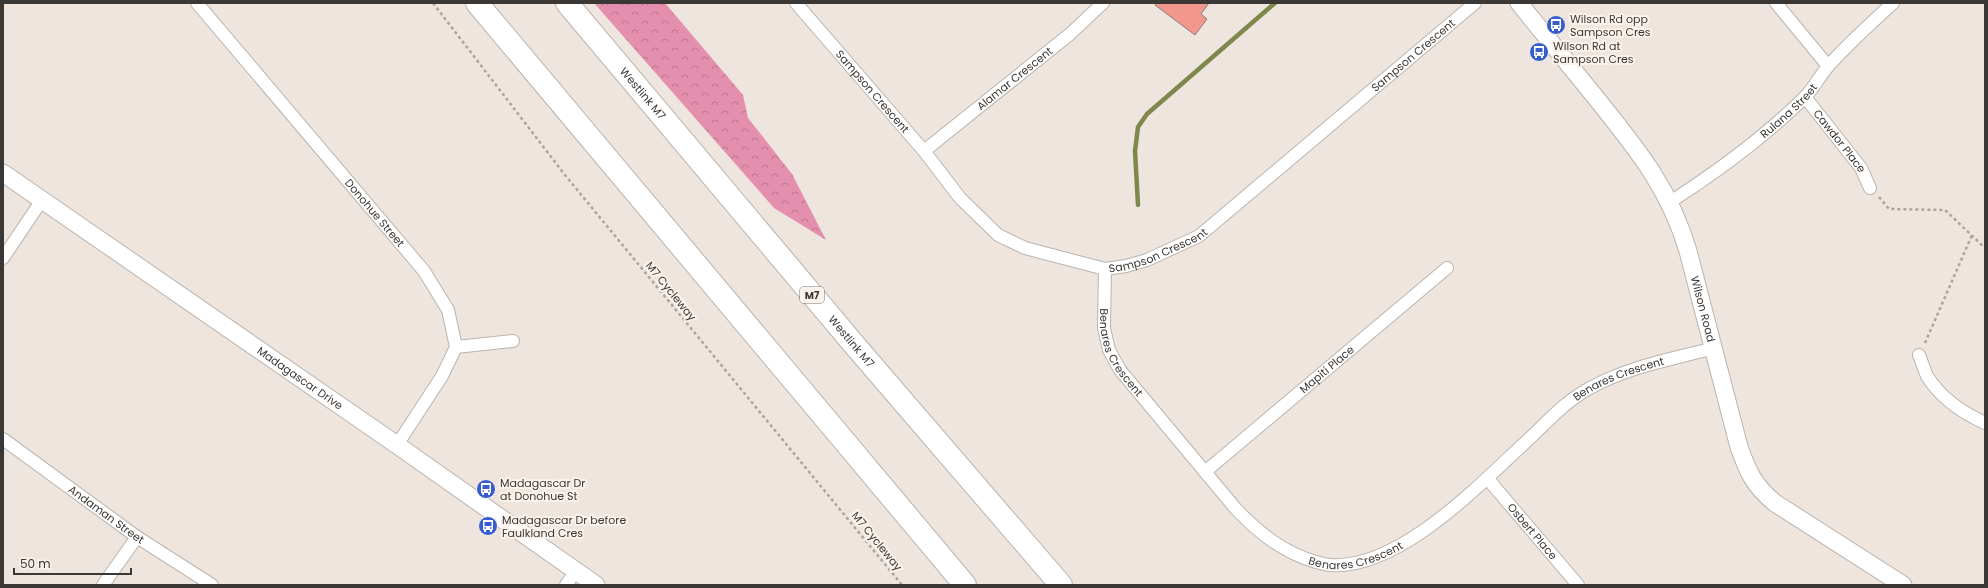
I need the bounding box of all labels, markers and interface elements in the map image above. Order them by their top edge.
place label: Wilson Rd opp Sampson Cres [1570,11,1651,40]
bus stop icon: Wilson Rd opp Sampson Cres [1545,14,1567,36]
street label: Sampson Crescent [1368,15,1458,95]
place label: Wilson Rd at Sampson Cres [1553,38,1634,67]
bus stop icon: Wilson Rd at Sampson Cres [1528,41,1550,63]
street label: Alamar Crescent [973,43,1056,114]
street label: Sampson Crescent [832,46,913,137]
street label: Westlink M7 [616,64,670,123]
street label: Rulana Street [1757,80,1821,142]
street label: Cawdor Place [1810,106,1870,175]
street label: Donohue Street [341,175,408,250]
street label: Sampson Crescent [1108,224,1211,276]
street label: M7 Cycleway [642,258,700,325]
street label: Wilson Road [1687,274,1719,344]
road number: M7 [800,287,824,303]
street label: Benares Crescent [1096,308,1147,400]
street label: Westlink M7 [825,312,878,371]
street label: Mapiti Place [1296,341,1358,397]
street label: Madagascar Drive [254,343,346,414]
street label: Benares Crescent [1570,353,1666,404]
place label: Madagascar Dr at Donohue St [500,475,585,504]
bus stop icon: Madagascar Dr at Donohue St [475,478,497,500]
street label: Andaman Street [65,481,147,548]
street label: Osbert Place [1504,500,1561,563]
street label: M7 Cycleway [848,508,906,575]
place label: Madagascar Dr before Faulkland Cres [502,512,626,541]
bus stop icon: Madagascar Dr before Faulkland Cres [477,515,499,537]
street label: Benares Crescent [1307,537,1406,573]
scale bar [14,550,131,576]
text: 50 m [20,555,51,572]

